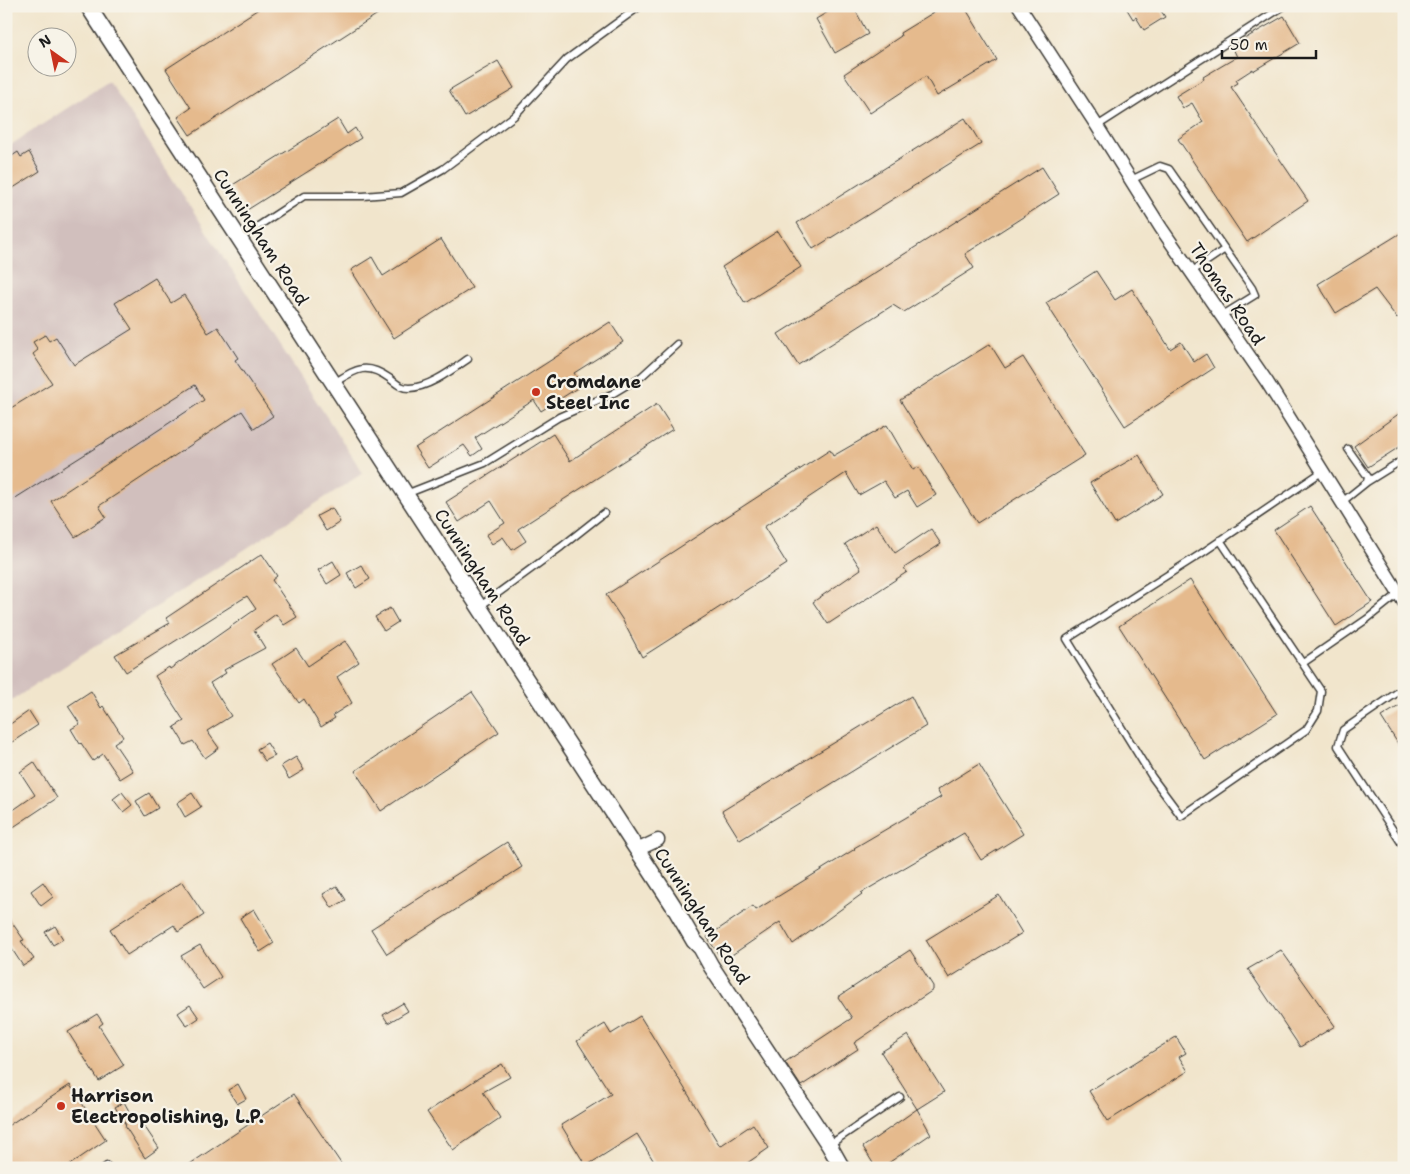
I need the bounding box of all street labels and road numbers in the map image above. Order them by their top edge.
street label: Cunningham Road [208,164,314,310]
street label: Thomas Road [1184,238,1270,350]
street label: Cunningham Road [429,504,535,650]
street label: Cunningham Road [649,843,755,989]

